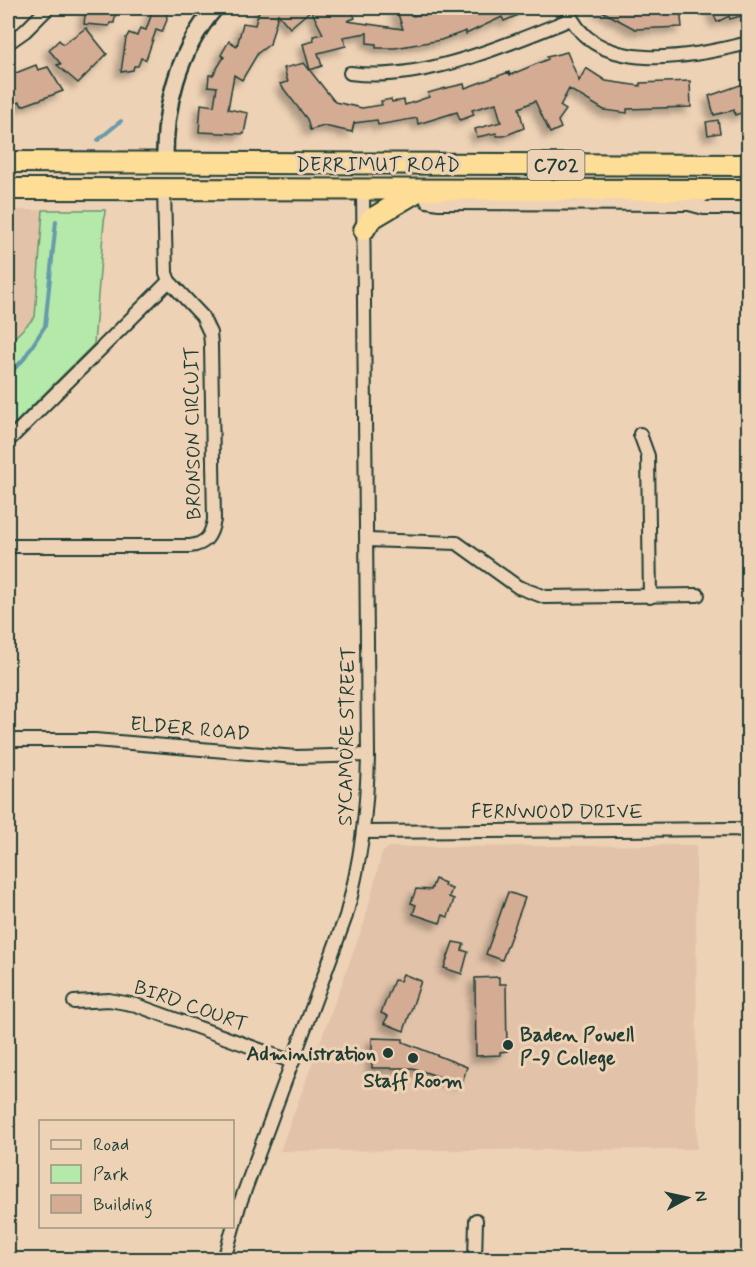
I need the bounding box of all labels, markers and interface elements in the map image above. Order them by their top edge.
road number: C702 [528,150,584,180]
street label: DERRIMUT ROAD [296,152,460,179]
street label: BRONSON CIRCUIT [178,346,209,520]
street label: SYCAMORE STREET [332,646,363,826]
street label: ELDER ROAD [129,711,251,748]
street label: FERNWOOD DRIVE [471,799,643,826]
street label: BIRD COURT [130,974,251,1038]
place label: Baden Powell P-9 College [520,1022,635,1072]
marker: Baden Powell P-9 College [501,1038,515,1052]
place label: Administration [246,1041,376,1068]
marker: Administration [381,1046,395,1060]
marker: Staff Room [406,1051,420,1065]
place label: Staff Room [363,1068,463,1095]
legend [39,1120,234,1228]
text: Road [93,1133,129,1157]
text: Park [93,1163,129,1187]
north arrow [657,1168,717,1228]
text: N [689,1189,712,1203]
text: Building [93,1193,153,1219]

